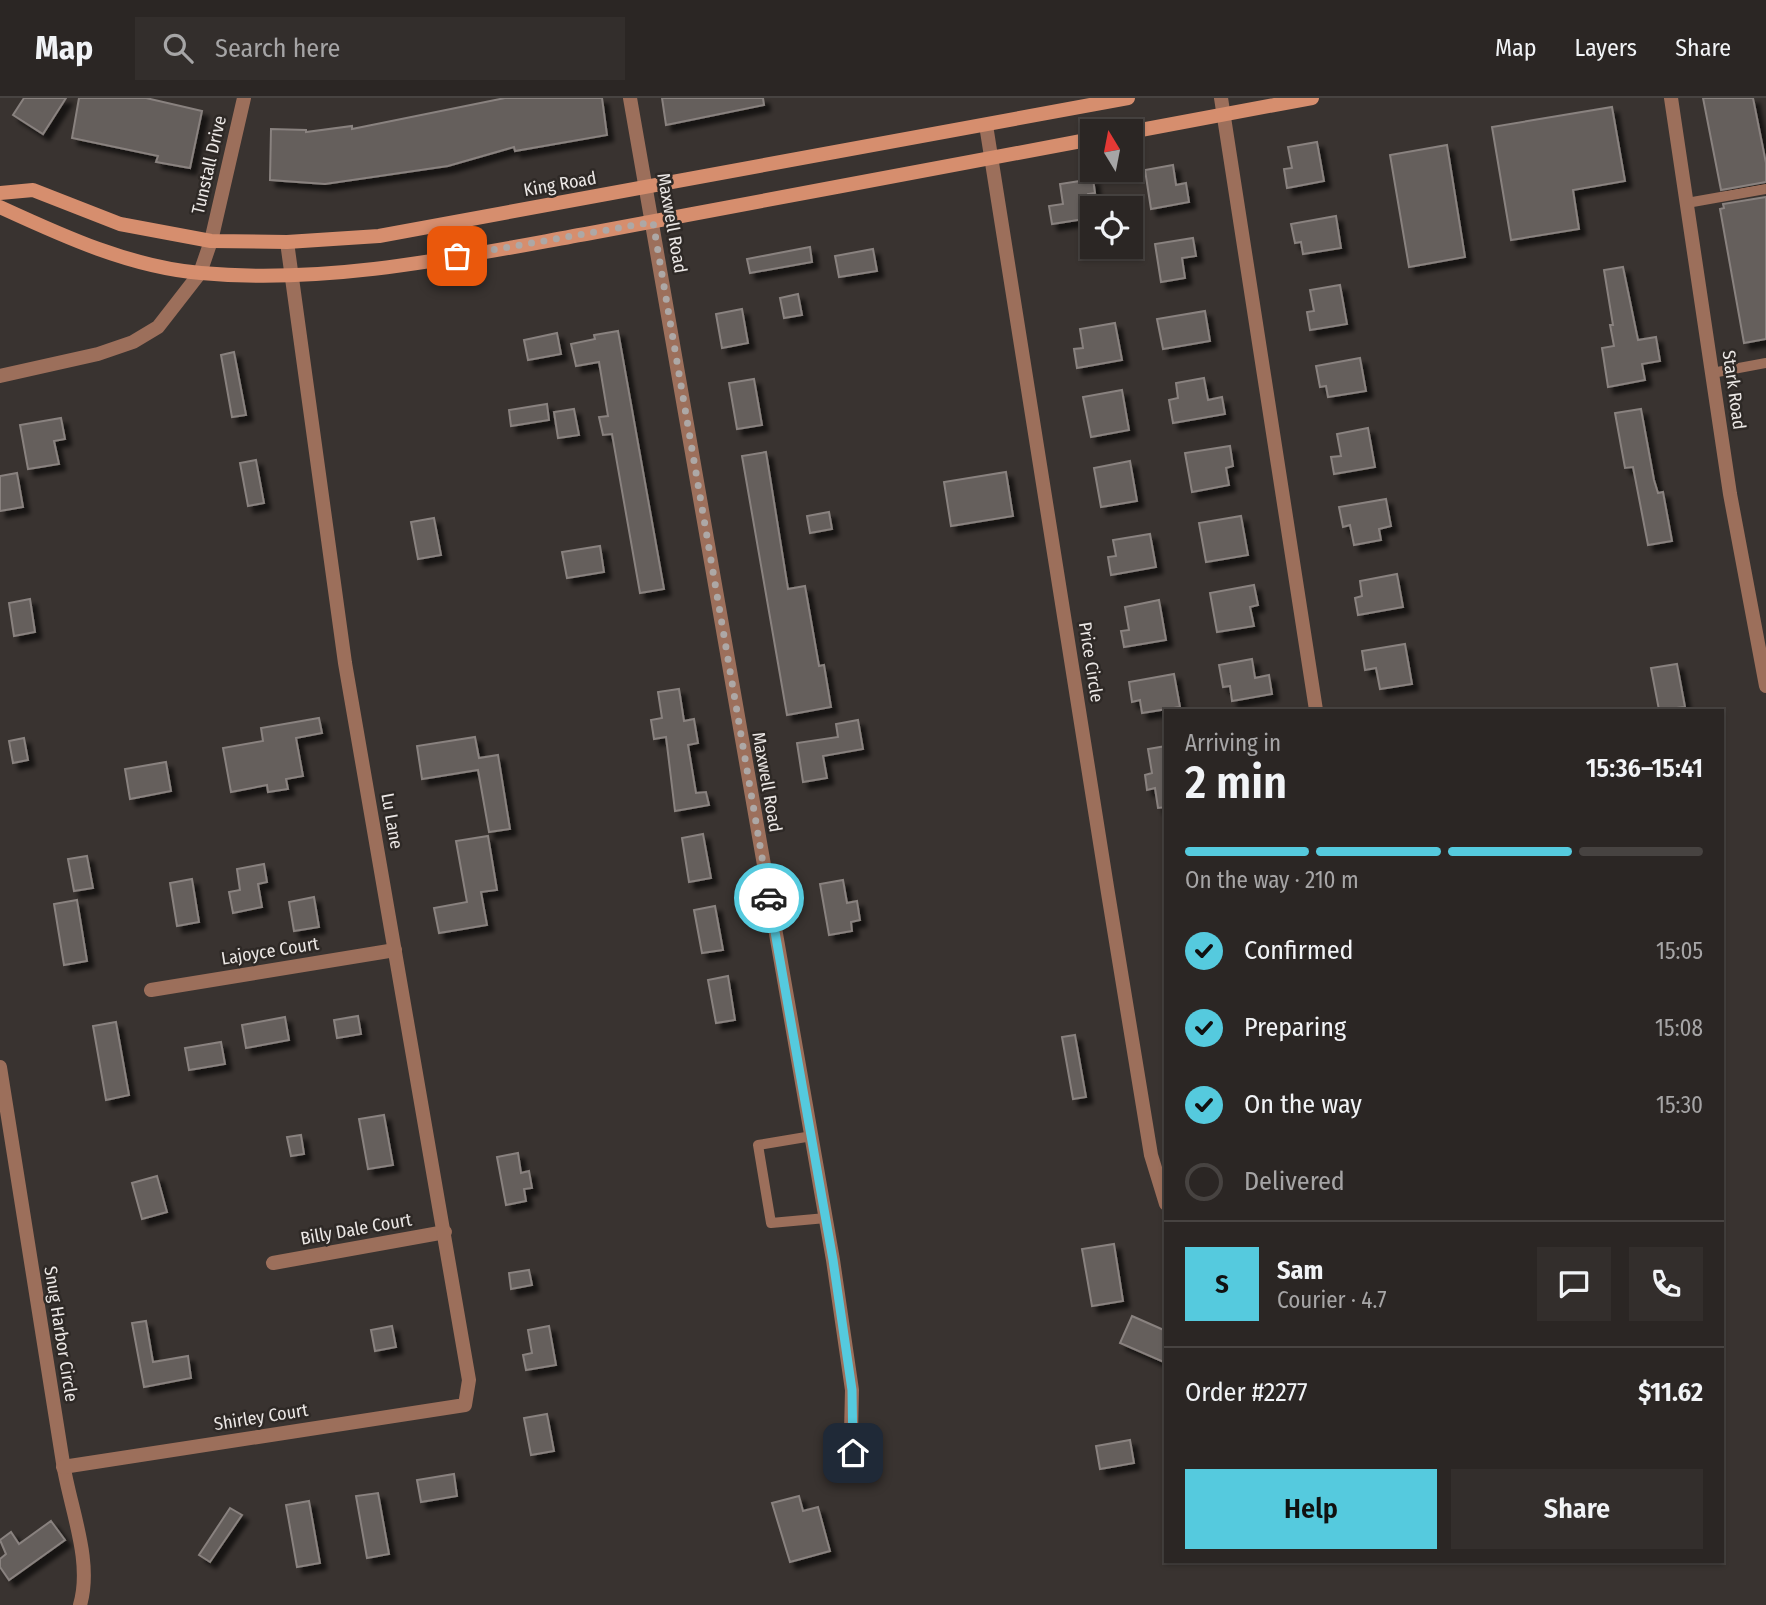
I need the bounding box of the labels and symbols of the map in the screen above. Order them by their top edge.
street label: Tunstall Drive [187,113,231,216]
north arrow [1080,119,1143,182]
street label: King Road [522,167,598,201]
street label: Maxwell Road [652,171,692,275]
pin [427,226,487,286]
street label: Stark Road [1718,349,1750,431]
street label: Price Circle [1074,620,1108,704]
street label: Maxwell Road [747,730,787,834]
street label: Lu Lane [376,791,408,851]
courier [734,863,804,933]
street label: Lajoyce Court [220,932,321,970]
street label: Billy Dale Court [299,1208,413,1250]
street label: Snug Harbor Circle [39,1265,83,1403]
street label: Shirley Court [212,1399,310,1435]
pin [823,1423,883,1483]

